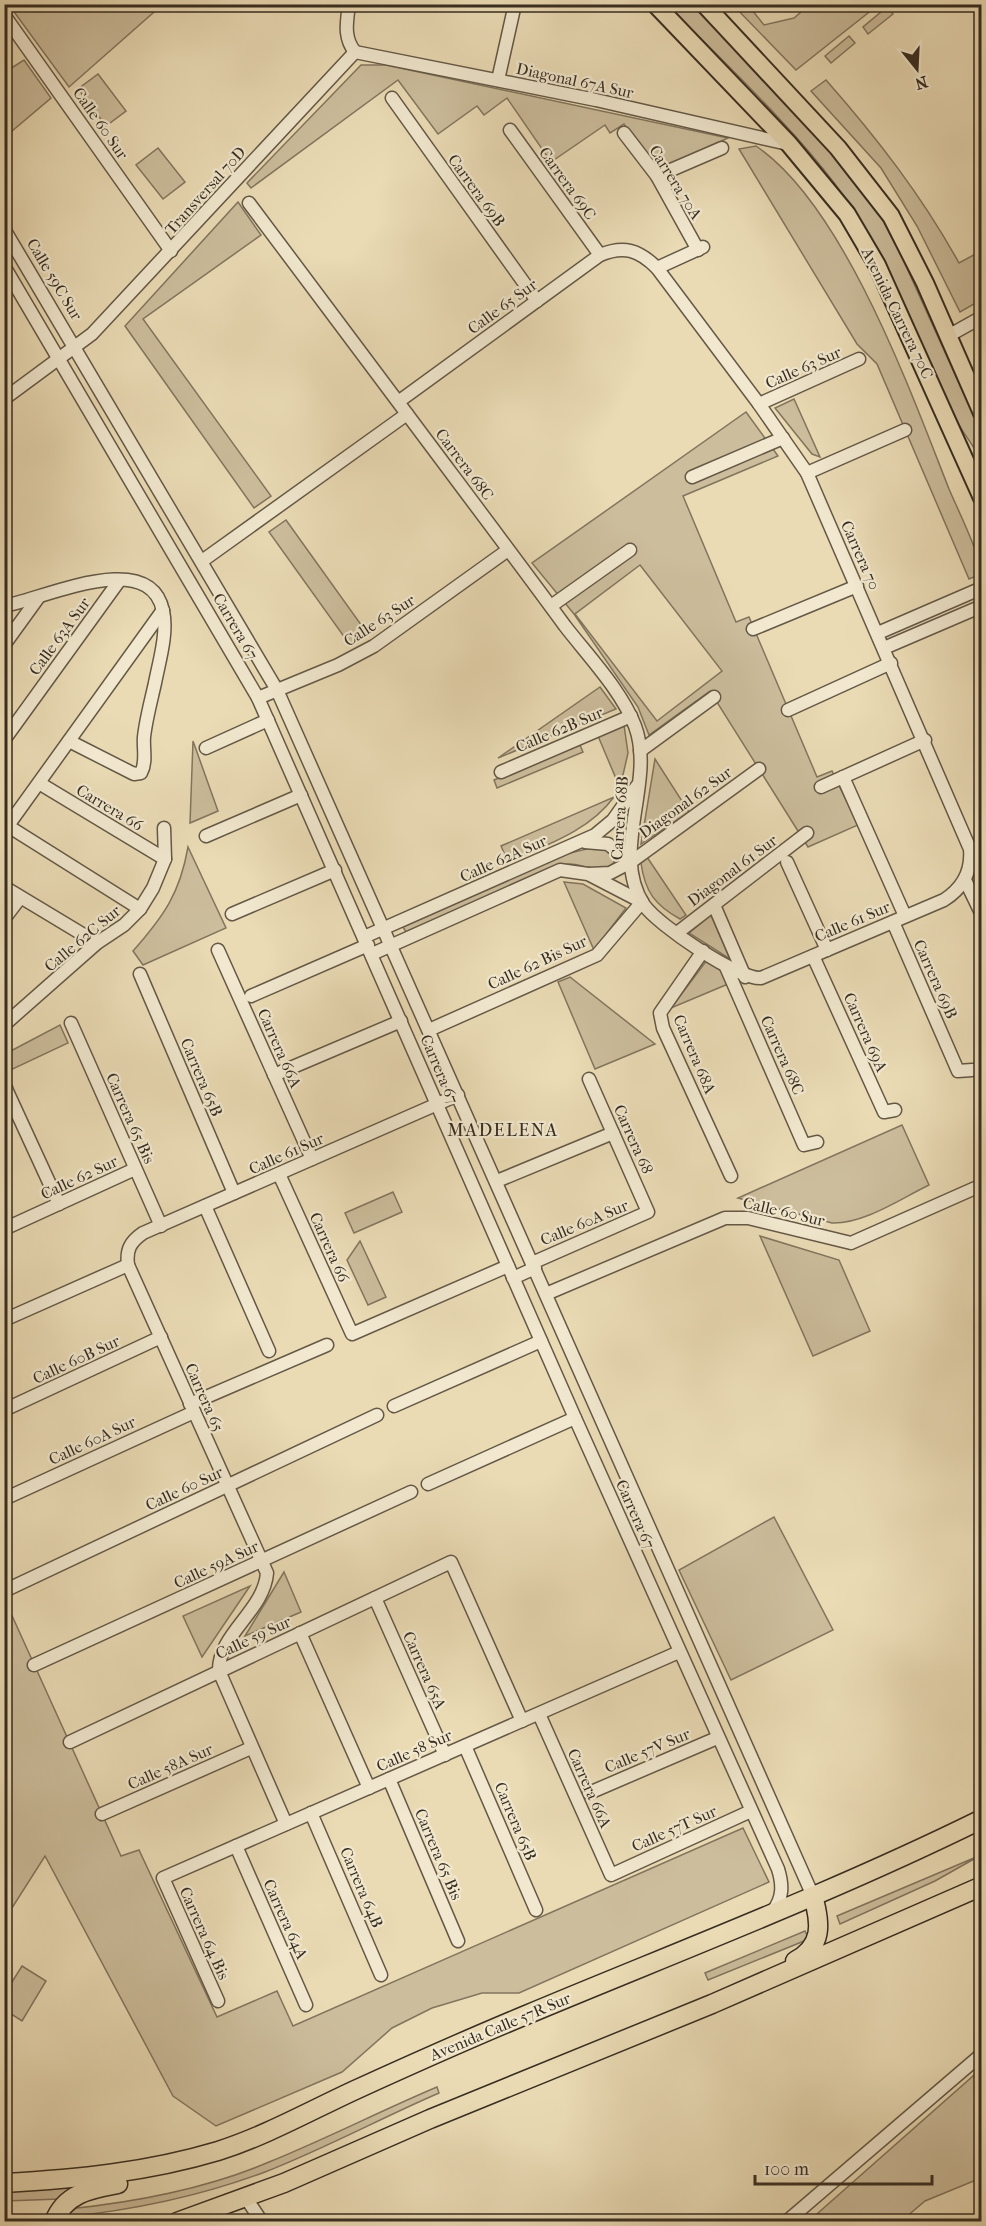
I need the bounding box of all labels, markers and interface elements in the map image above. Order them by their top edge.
north arrow [887,39,947,99]
street label: Diagonal 67A Sur [514,59,636,102]
text: N [912,72,930,94]
street label: Calle 60 Sur [69,84,132,163]
street label: Carrera 70A [645,142,706,223]
street label: Transversal 70D [161,143,250,238]
street label: Carrera 69C [535,143,600,223]
street label: Carrera 69B [444,150,509,230]
street label: Calle 59C Sur [23,235,86,324]
street label: Avenida Carrera 70C [857,244,938,382]
street label: Calle 65 Sur [464,275,541,338]
street label: Calle 63 Sur [762,342,844,393]
street label: Carrera 68C [432,425,498,504]
street label: Carrera 70 [837,518,884,593]
street label: Carrera 67 [209,590,262,663]
street label: Calle 63 Sur [340,590,419,650]
street label: Calle 63A Sur [25,594,94,679]
street label: Calle 62B Sur [513,702,606,756]
street label: Diagonal 62 Sur [635,762,735,842]
street label: Carrera 68B [607,775,632,861]
street label: Carrera 66 [73,780,147,835]
street label: Diagonal 61 Sur [684,830,781,910]
street label: Calle 62A Sur [457,831,550,886]
street label: Calle 61 Sur [812,897,893,946]
street label: Calle 62C Sur [40,901,124,976]
street label: Calle 62 Bis Sur [485,931,590,994]
street label: Carrera 69B [910,937,961,1022]
street label: Carrera 69A [840,990,892,1075]
street label: Carrera 66A [254,1006,306,1091]
street label: Carrera 68A [669,1012,720,1097]
street label: Carrera 68C [757,1013,808,1098]
street label: Carrera 67 [416,1032,463,1107]
street label: Carrera 65B [177,1035,227,1119]
street label: Carrera 65 Bis [102,1070,159,1167]
street label: Carrera 68 [610,1102,657,1177]
district label: MADELENA [447,1120,559,1141]
street label: Calle 61 Sur [246,1128,327,1178]
street label: Calle 62 Sur [38,1151,121,1204]
street label: Calle 60 Sur [741,1193,827,1230]
street label: Calle 60A Sur [537,1195,631,1249]
street label: Carrera 66 [306,1209,354,1285]
street label: Calle 60B Sur [30,1331,123,1388]
street label: Carrera 65 [181,1360,228,1434]
street label: Calle 60A Sur [46,1412,139,1469]
street label: Calle 60 Sur [142,1462,226,1515]
street label: Carrera 67 [612,1477,659,1552]
street label: Calle 59A Sur [171,1536,262,1592]
street label: Calle 59 Sur [212,1612,294,1663]
street label: Carrera 65A [399,1628,450,1713]
street label: Calle 57V Sur [602,1724,693,1777]
street label: Calle 58 Sur [373,1725,455,1776]
street label: Calle 58A Sur [125,1739,216,1794]
street label: Carrera 66A [564,1746,616,1831]
street label: Carrera 65B [491,1779,541,1863]
street label: Calle 57T Sur [629,1801,720,1856]
street label: Carrera 65 Bis [411,1806,466,1903]
street label: Carrera 64B [336,1844,387,1930]
street label: Carrera 64A [259,1876,312,1963]
street label: Carrera 64 Bis [176,1884,234,1983]
street label: Avenida Calle 57R Sur [426,1988,574,2065]
scale bar [755,2148,932,2186]
text: 100 m [764,2159,809,2180]

